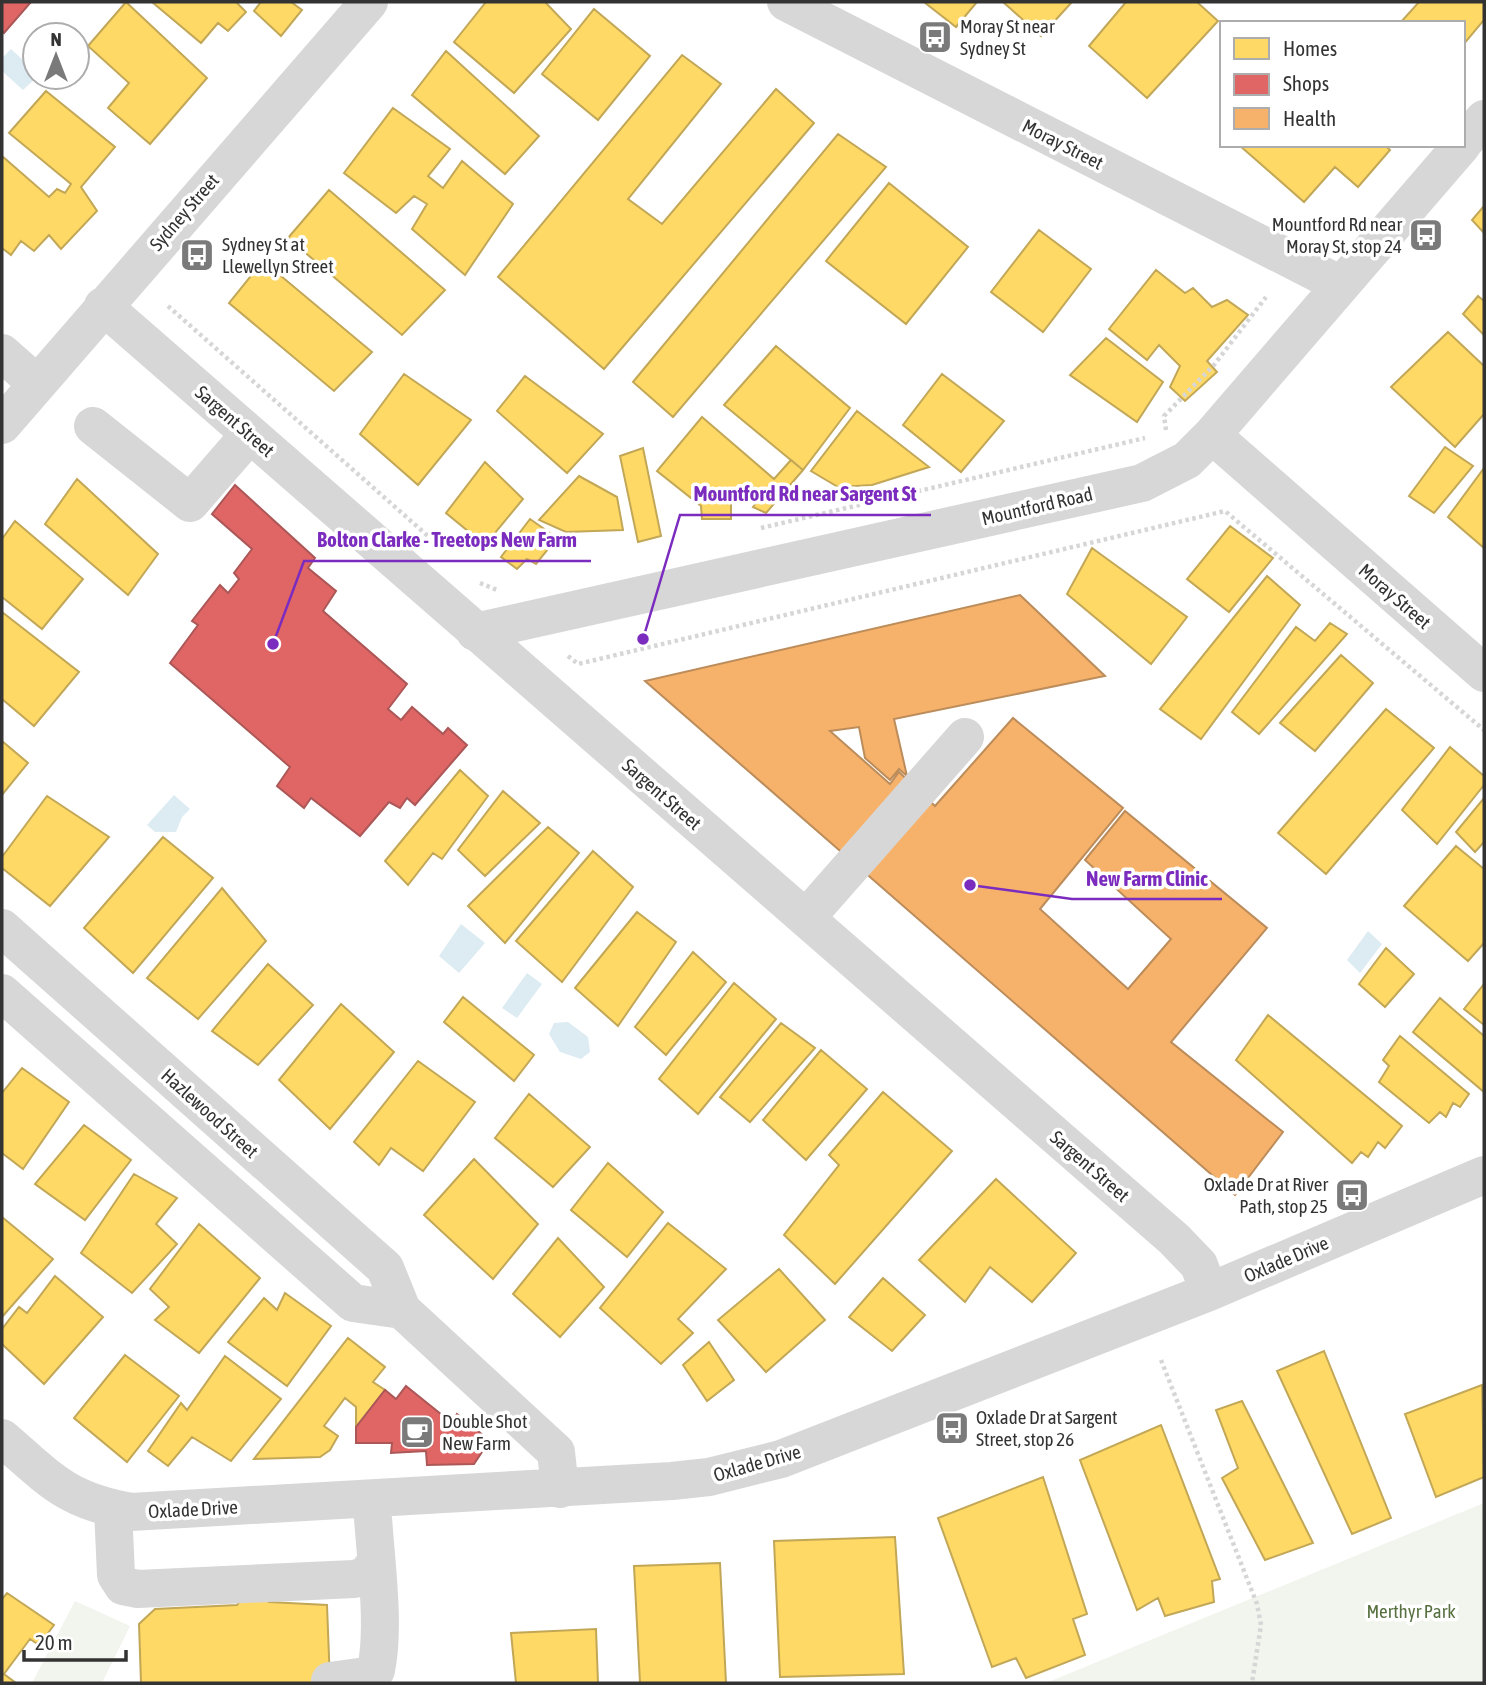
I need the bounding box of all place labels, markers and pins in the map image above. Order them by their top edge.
place label: Moray St near Sydney St [960,15,1055,59]
bus stop icon: Moray St near Sydney St [916,18,954,56]
place label: Mountford Rd near Moray St, stop 24 [1272,213,1402,257]
bus stop icon: Mountford Rd near Moray St, stop 24 [1407,216,1445,254]
place label: Sydney St at Llewellyn Street [222,233,334,277]
bus stop icon: Sydney St at Llewellyn Street [178,236,216,274]
callout: Mountford Rd near Sargent St [680,473,931,515]
callout: Bolton Clarke - Treetops New Farm [304,519,591,561]
callout: New Farm Clinic [1072,857,1222,899]
place label: Oxlade Dr at River Path, stop 25 [1204,1173,1328,1217]
bus stop icon: Oxlade Dr at River Path, stop 25 [1333,1176,1371,1214]
place label: Oxlade Dr at Sargent Street, stop 26 [976,1406,1118,1450]
bus stop icon: Oxlade Dr at Sargent Street, stop 26 [933,1409,971,1447]
place label: Double Shot New Farm [442,1410,527,1454]
cafe icon: Double Shot New Farm [398,1413,436,1451]

